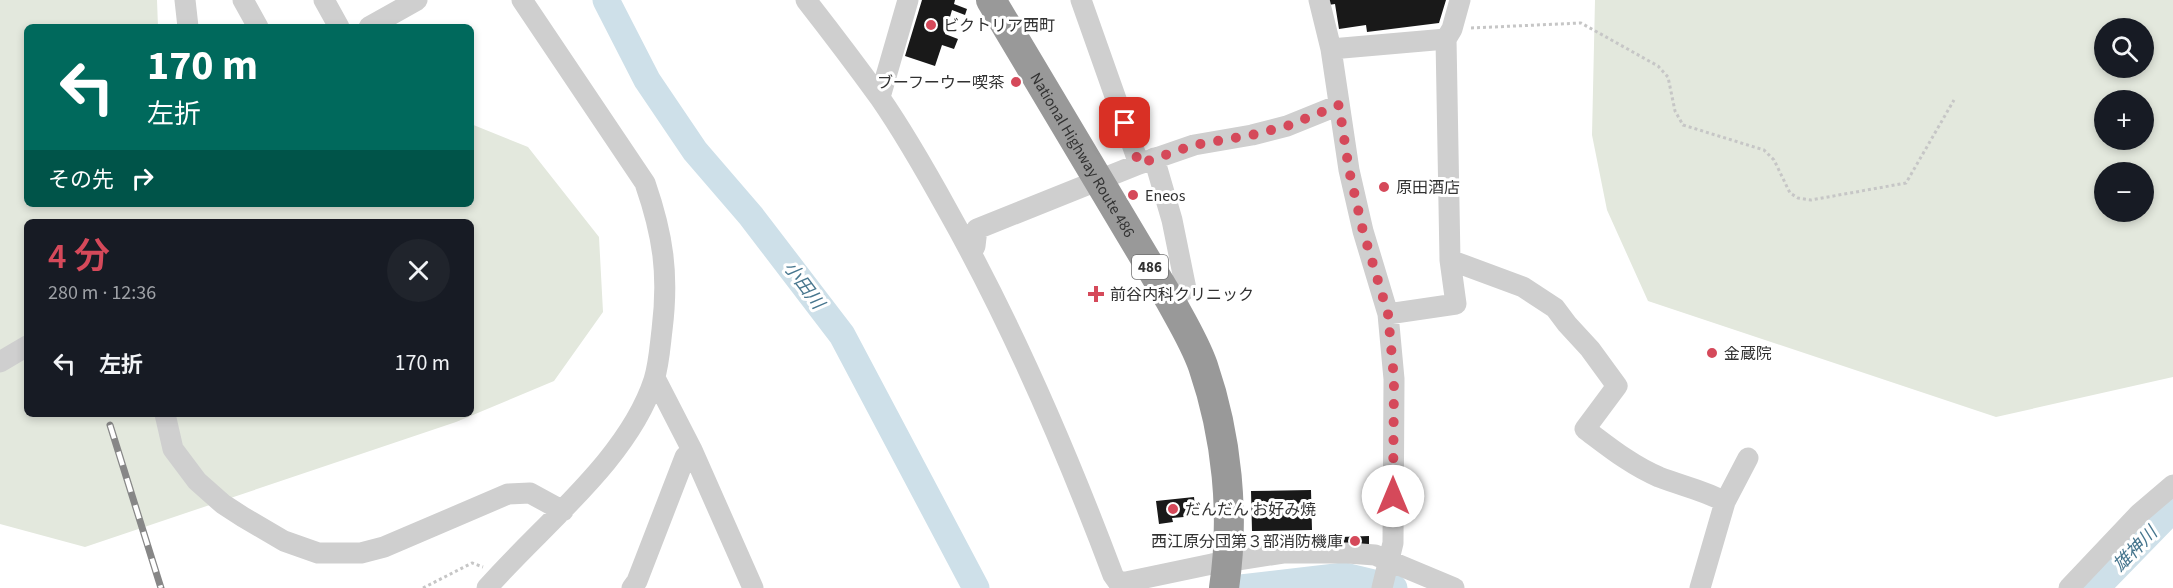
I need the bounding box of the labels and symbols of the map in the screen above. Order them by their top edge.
place label: ビクトリア西町 [943,15,1055,37]
marker: ビクトリア西町 [924,18,938,32]
street label: National Highway Route 486 [1025,69,1140,242]
place label: ブーフーウー喫茶 [877,72,1004,94]
marker: ブーフーウー喫茶 [1009,75,1023,89]
pin [1099,97,1150,148]
place label: 原田酒店 [1396,177,1460,199]
marker: 原田酒店 [1377,180,1391,194]
place label: Eneos [1145,185,1186,207]
marker: Eneos [1126,188,1140,202]
road number: 486 [1132,255,1168,279]
water label: 小田川 [777,256,831,316]
place label: 前谷内科クリニック [1110,284,1254,306]
marker: 前谷内科クリニック [1087,285,1105,303]
place label: 金蔵院 [1724,343,1772,365]
marker: 金蔵院 [1705,346,1719,360]
position arrow [1361,464,1425,528]
place label: だんだん お好み焼 [1185,499,1316,521]
marker: だんだん お好み焼 [1166,502,1180,516]
water label: 雄神川 [2108,520,2164,577]
place label: 西江原分団第３部消防機庫 [1151,531,1343,553]
marker: 西江原分団第３部消防機庫 [1348,534,1362,548]

